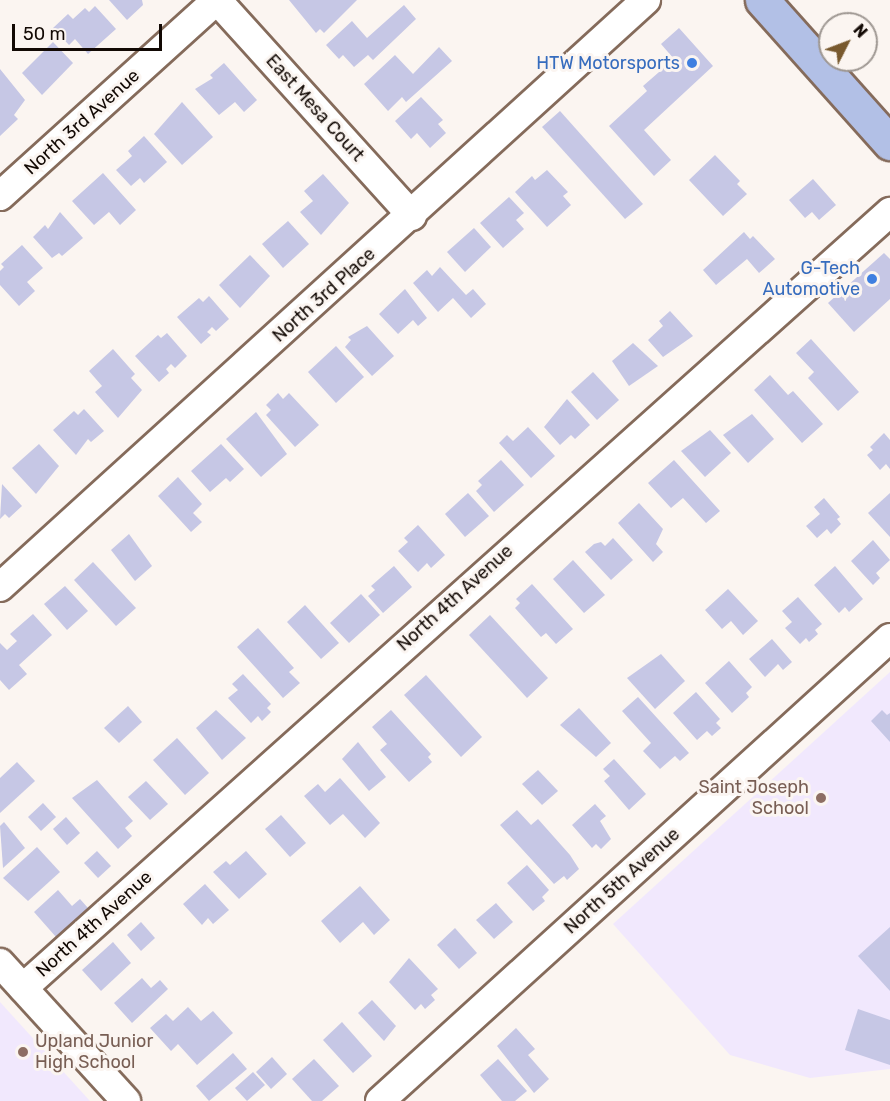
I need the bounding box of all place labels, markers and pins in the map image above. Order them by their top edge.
place label: HTW Motorsports [536,52,680,74]
marker: HTW Motorsports [685,56,699,70]
place label: G-Tech Automotive [762,258,860,300]
marker: G-Tech Automotive [865,272,879,286]
place label: Saint Joseph School [699,777,809,820]
marker: Saint Joseph School [814,791,828,805]
place label: Upland Junior High School [35,1031,153,1074]
marker: Upland Junior High School [16,1045,30,1059]

